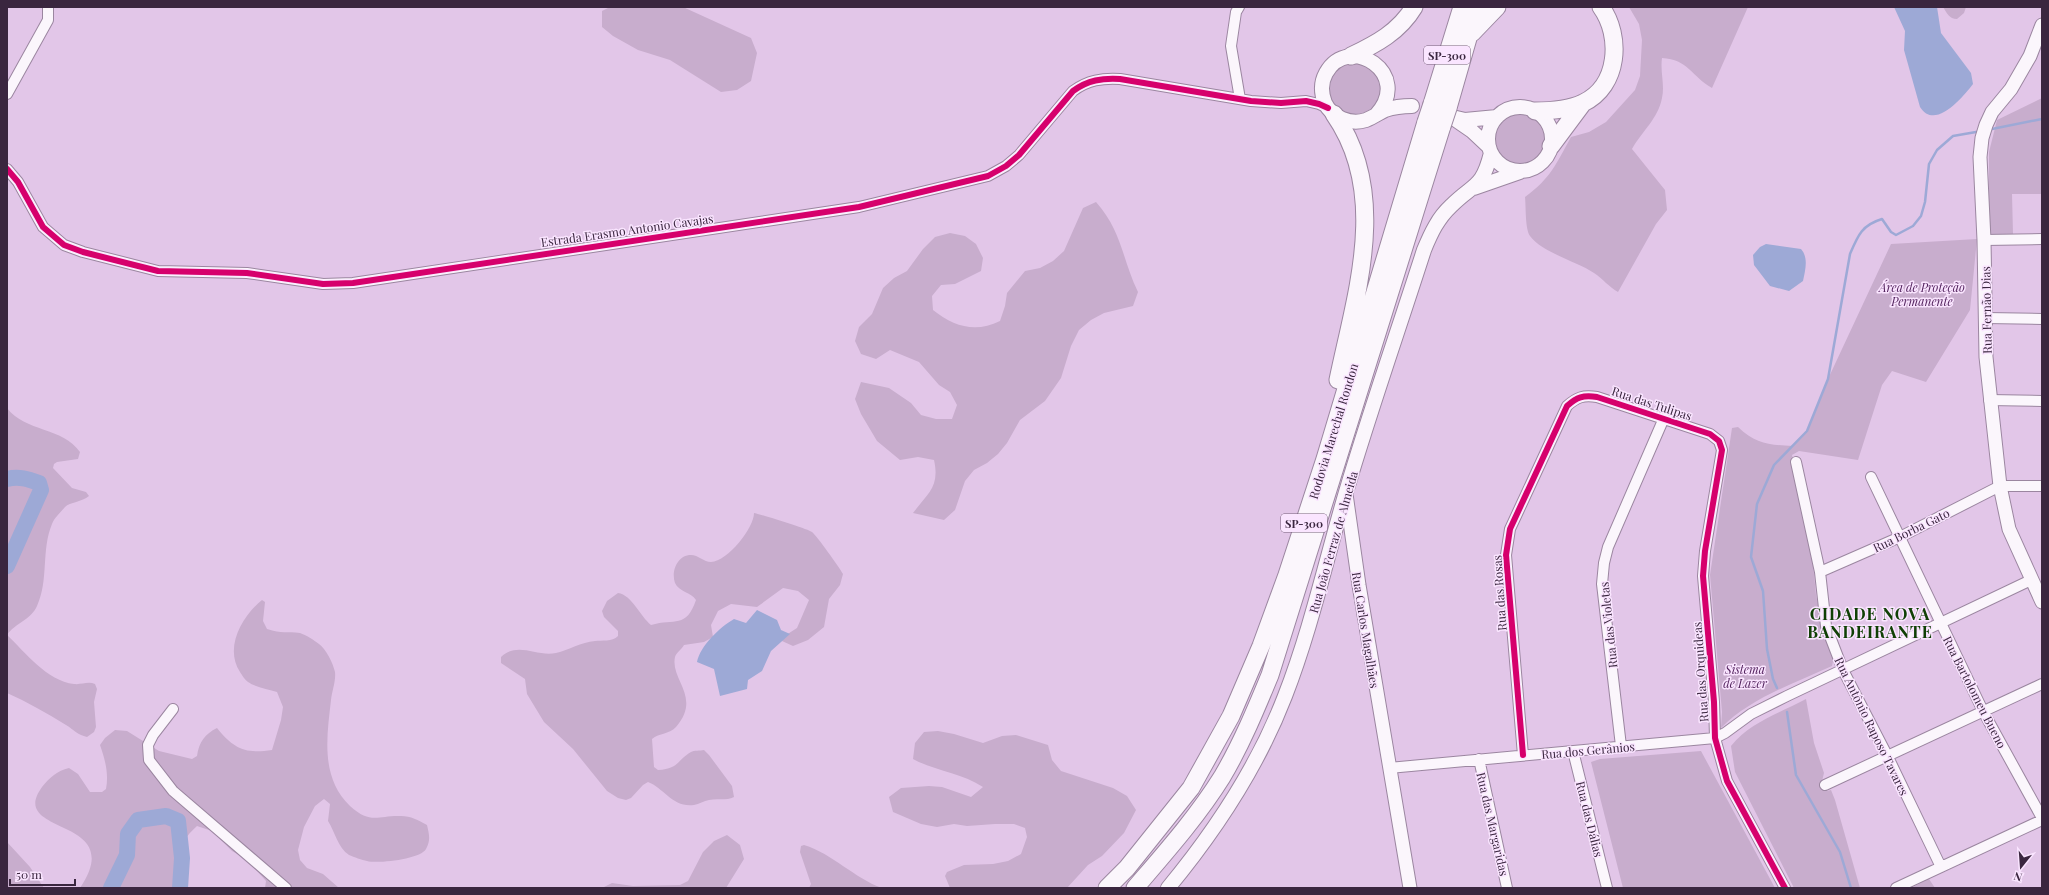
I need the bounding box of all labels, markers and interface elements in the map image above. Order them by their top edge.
road number: SP-300 [1424,46,1470,64]
street label: Estrada Erasmo Antonio Cavajas [540,210,714,250]
street label: Rua Fernão Dias [1977,266,1995,354]
park label: Área de Proteção Permanente [1877,279,1965,309]
street label: Rodovia Marechal Rondon [1305,361,1361,501]
street label: Rua das Tulipas [1610,382,1694,424]
street label: Rua João Ferraz de Almeida [1305,469,1361,615]
street label: Rua Borba Gato [1870,504,1952,555]
road number: SP-300 [1281,514,1327,532]
street label: Rua das Rosas [1488,555,1510,631]
street label: Rua Carlos Magalhães [1349,571,1383,689]
street label: Rua das Violetas [1596,581,1620,669]
district label: CIDADE NOVA BANDEIRANTE [1807,603,1933,642]
street label: Rua das Orquideas [1689,621,1711,723]
street label: Rua Bartolomeu Bueno [1940,633,2010,751]
street label: Rua Antônio Raposo Tavares [1831,654,1913,798]
park label: Sistema de Lazer [1723,661,1768,691]
street label: Rua dos Gerânios [1541,738,1635,762]
street label: Rua das Margaridas [1473,771,1513,877]
street label: Rua das Dálias [1573,779,1607,859]
north arrow [2001,847,2041,887]
scale bar [10,861,75,887]
text: 50 m [16,866,42,882]
text: N [2012,869,2024,885]

